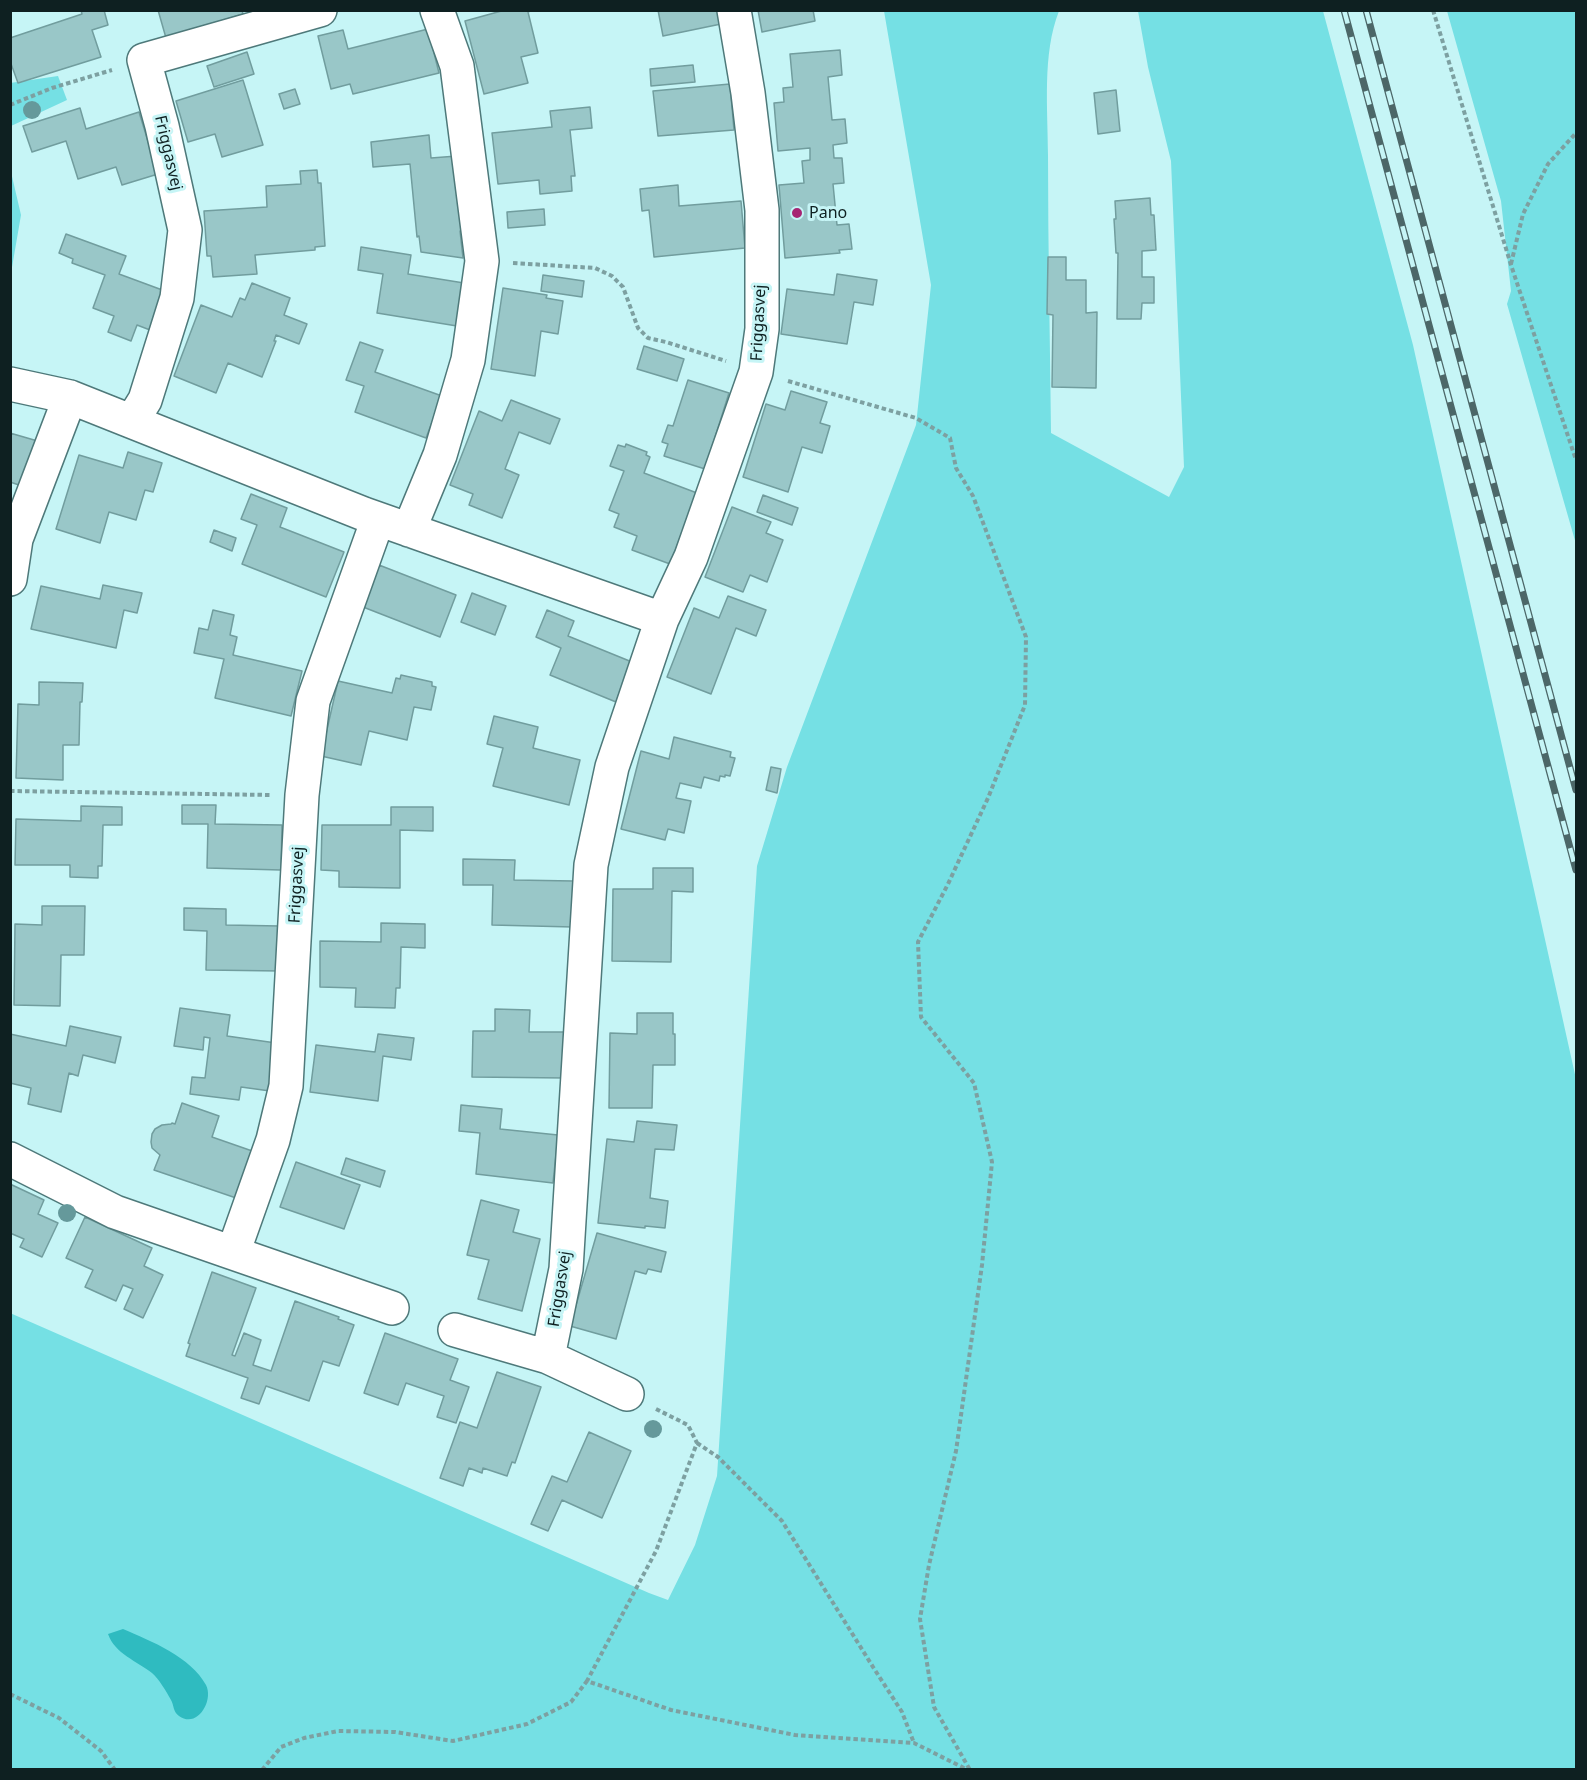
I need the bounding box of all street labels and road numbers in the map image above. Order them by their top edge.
street label: Friggasvej [150,114,186,192]
street label: Friggasvej [747,284,771,362]
street label: Friggasvej [285,846,309,924]
street label: Friggasvej [545,1250,575,1328]

